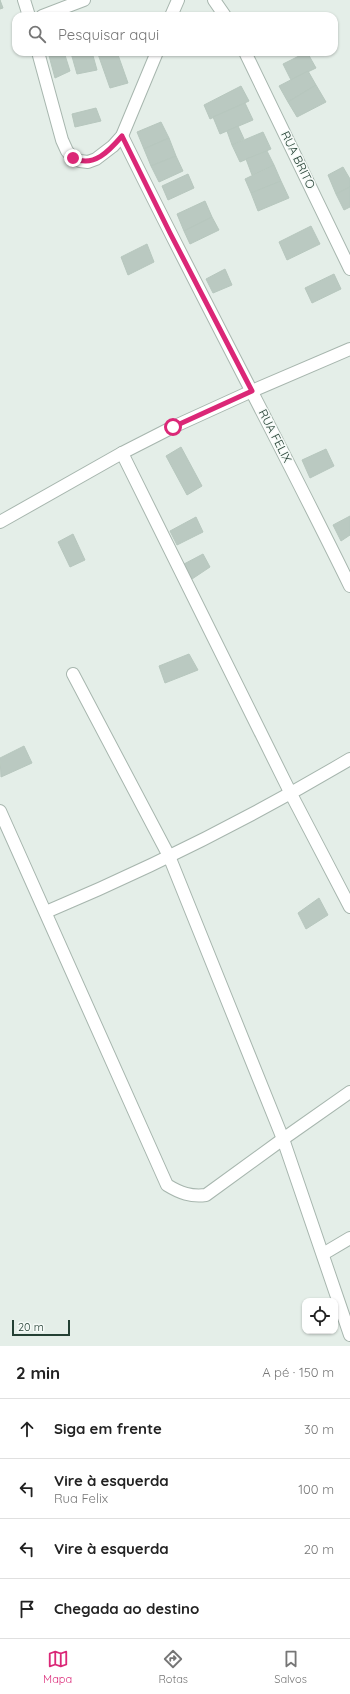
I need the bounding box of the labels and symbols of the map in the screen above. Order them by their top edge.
street label: RUA BRITO [278,128,319,191]
route end [64,149,82,167]
street label: RUA FELIX [256,407,295,465]
route start [164,418,182,436]
scale bar [12,1318,70,1337]

